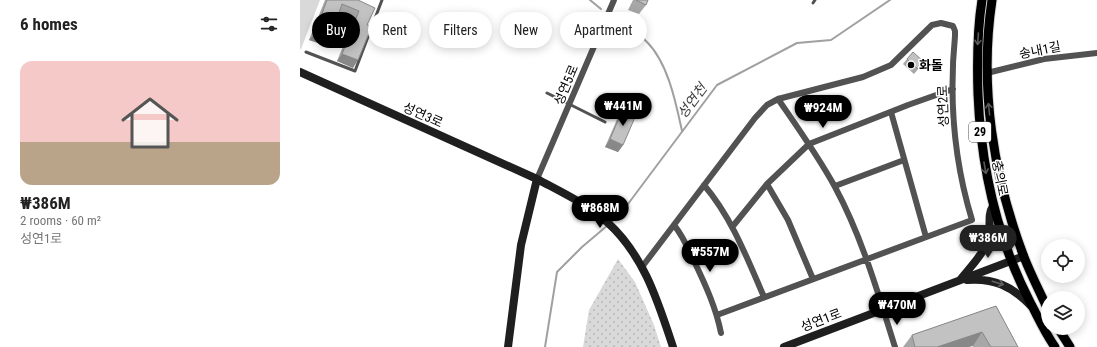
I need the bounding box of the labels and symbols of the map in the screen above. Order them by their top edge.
one-way arrow [974,32,981,45]
street label: 송내1길 [1018,39,1062,61]
place label: 화돌 [919,58,943,73]
marker: 화돌 [906,60,916,70]
street label: 성연5로 [551,63,581,107]
water label: 성연천 [674,80,711,121]
street label: 성연2로 [935,85,951,127]
pin: ₩441M [595,93,651,127]
pin: ₩924M [795,95,851,129]
street label: 성연3로 [401,100,445,130]
one-way arrow [986,103,993,116]
road number: 29 [969,122,991,142]
street label: 충의로 [989,159,1011,197]
one-way arrow [981,161,989,174]
pin: ₩868M [572,195,628,229]
pin: ₩386M [960,225,1016,259]
pin: ₩557M [682,239,738,273]
one-way arrow [992,280,1005,287]
pin: ₩470M [869,292,925,326]
street label: 성연1로 [799,305,843,335]

